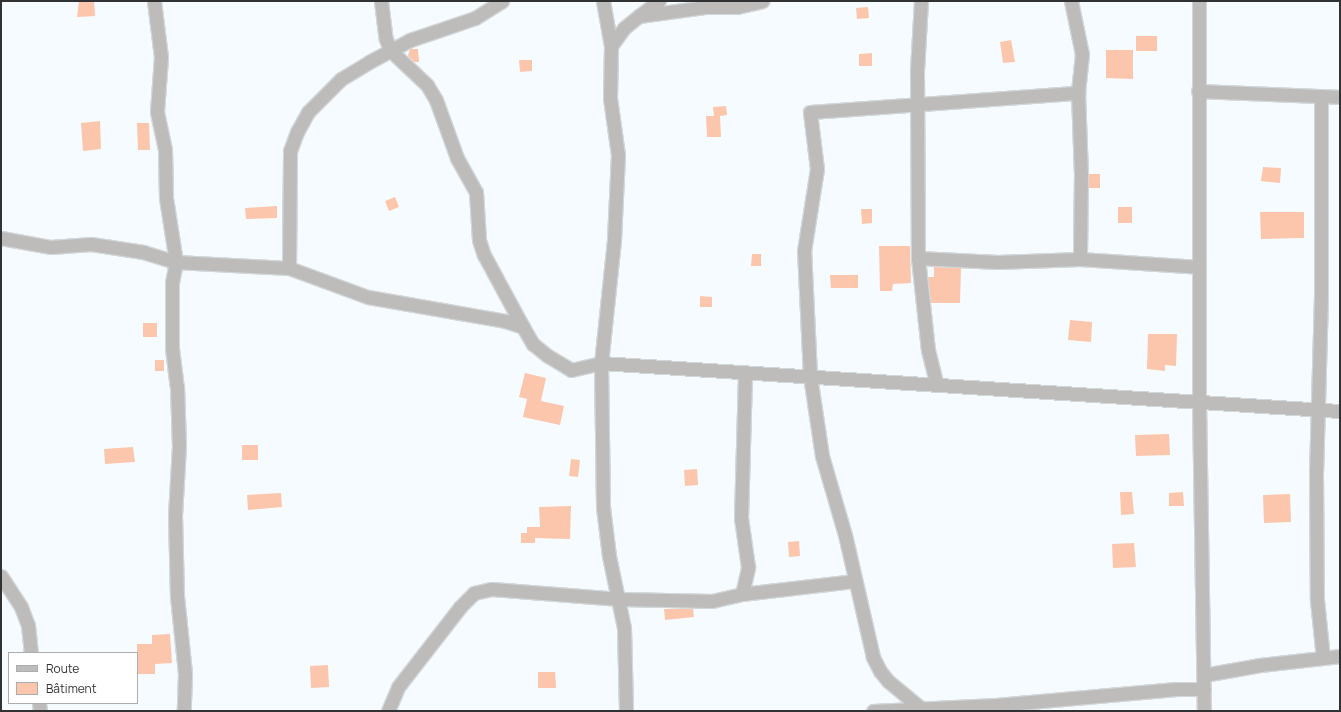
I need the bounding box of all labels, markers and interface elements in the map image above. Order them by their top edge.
legend [8,652,138,704]
text: Route [46,660,79,677]
text: Bâtiment [46,680,97,697]

